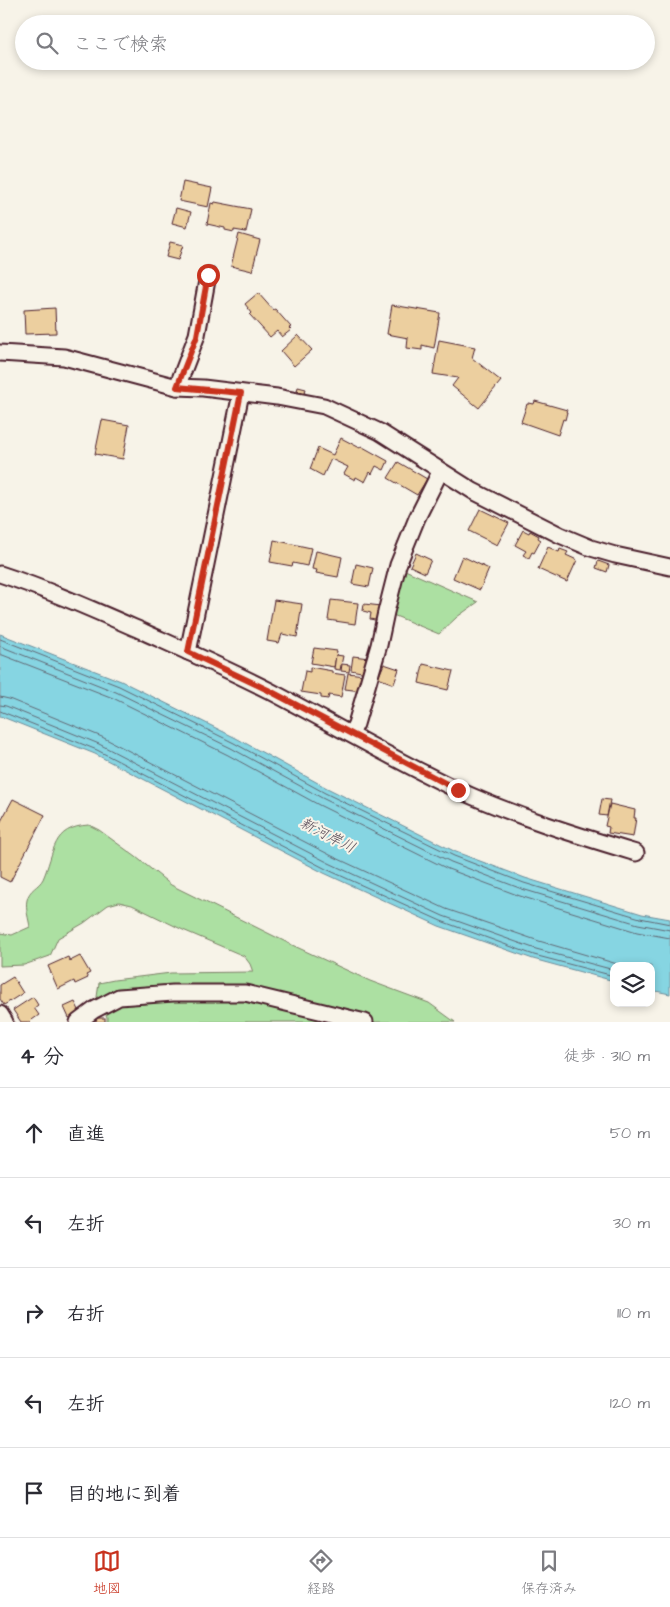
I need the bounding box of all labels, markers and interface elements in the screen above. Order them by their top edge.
search box [15,15,655,70]
icon: search [33,29,61,57]
text: ここで検索 [73,31,168,58]
route start [197,264,220,287]
route end [447,779,470,802]
water label: 新河岸川 [296,812,359,858]
map controls [610,962,655,1007]
button: layers [610,962,655,1007]
text: 4 分 [20,1042,64,1071]
text: 徒歩 · 310 m [564,1045,650,1067]
icon: ahead [20,1119,48,1147]
text: 直進 [67,1121,105,1148]
text: 50 m [610,1122,650,1144]
icon: left [20,1209,48,1237]
text: 左折 [67,1211,105,1238]
text: 30 m [613,1212,650,1234]
icon: right [20,1299,48,1327]
text: 右折 [67,1301,105,1328]
text: 110 m [617,1302,650,1324]
icon: left [20,1389,48,1417]
text: 左折 [67,1391,105,1418]
text: 120 m [610,1392,650,1414]
icon: arrive [20,1479,48,1507]
text: 目的地に到着 [67,1481,181,1508]
tab: 地図 [93,1547,121,1599]
tab: 経路 [307,1547,335,1599]
tab: 保存済み [521,1547,577,1599]

